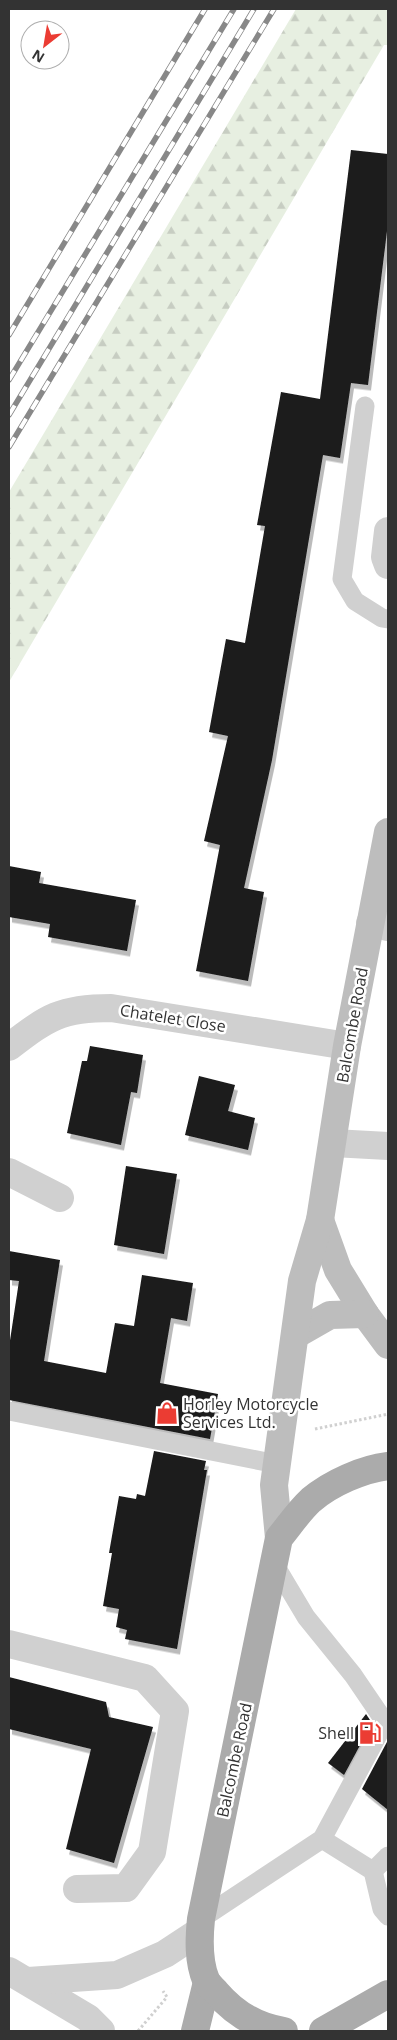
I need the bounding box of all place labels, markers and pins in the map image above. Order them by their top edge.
place label: Horley Motorcycle Services Ltd. [183,1393,318,1433]
shop icon: Horley Motorcycle Services Ltd. [154,1400,180,1426]
fuel station icon: Shell [357,1720,383,1746]
place label: Shell [318,1722,354,1744]

